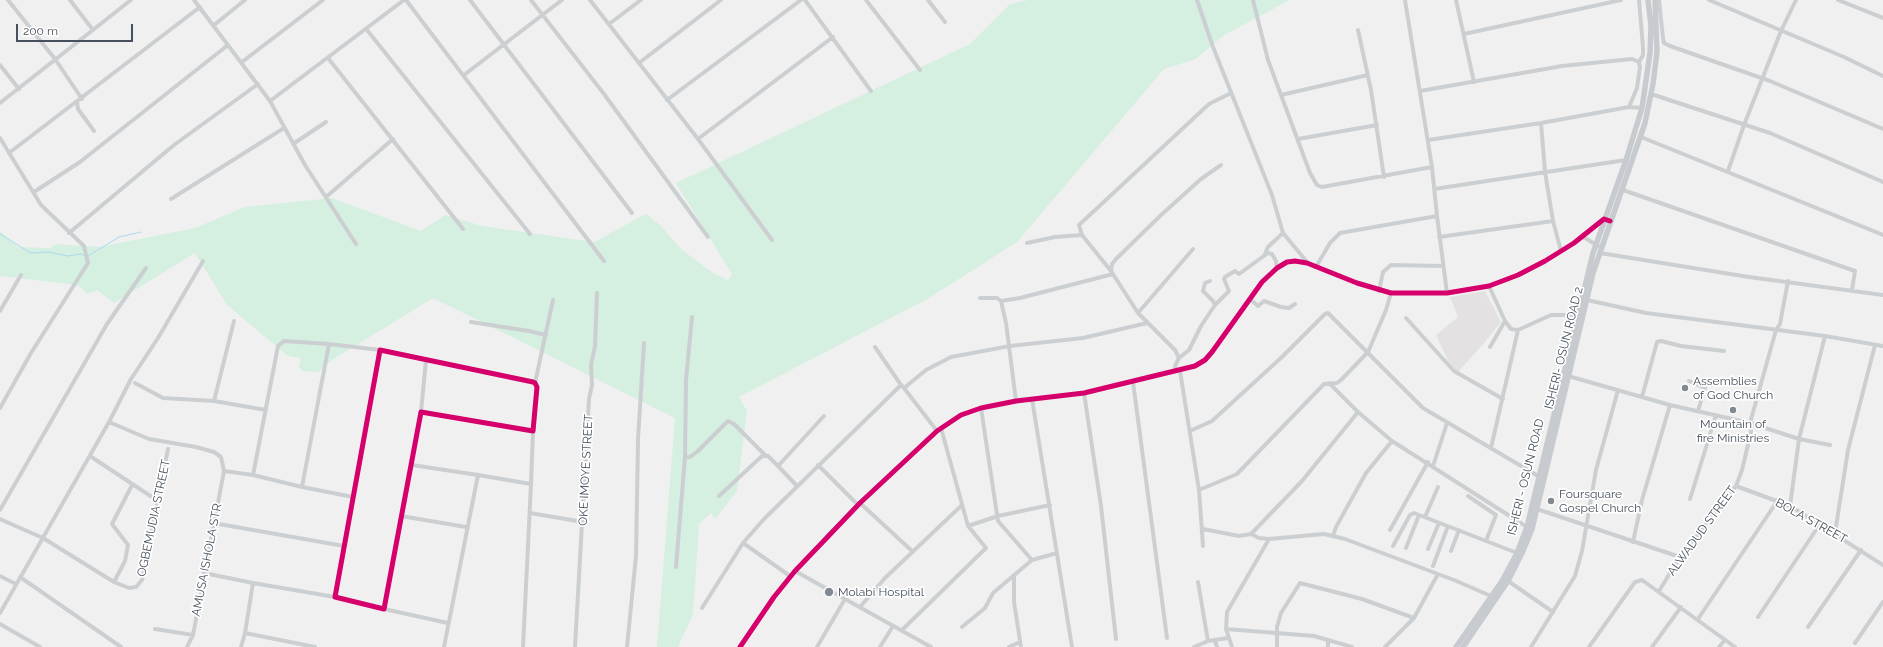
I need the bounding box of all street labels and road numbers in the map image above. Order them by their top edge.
street label: ISHERI- OSUN ROAD 2 [1542,285,1586,411]
street label: OKE IMOYE STREET [576,414,596,526]
street label: ISHERI - OSUN ROAD [1505,417,1547,537]
street label: OGBEMUDIA STREET [135,458,173,578]
street label: ALWADUD STREET [1665,483,1739,579]
street label: BOLA STREET [1773,495,1849,547]
street label: AMUSA ISHOLA STR [189,502,225,618]

